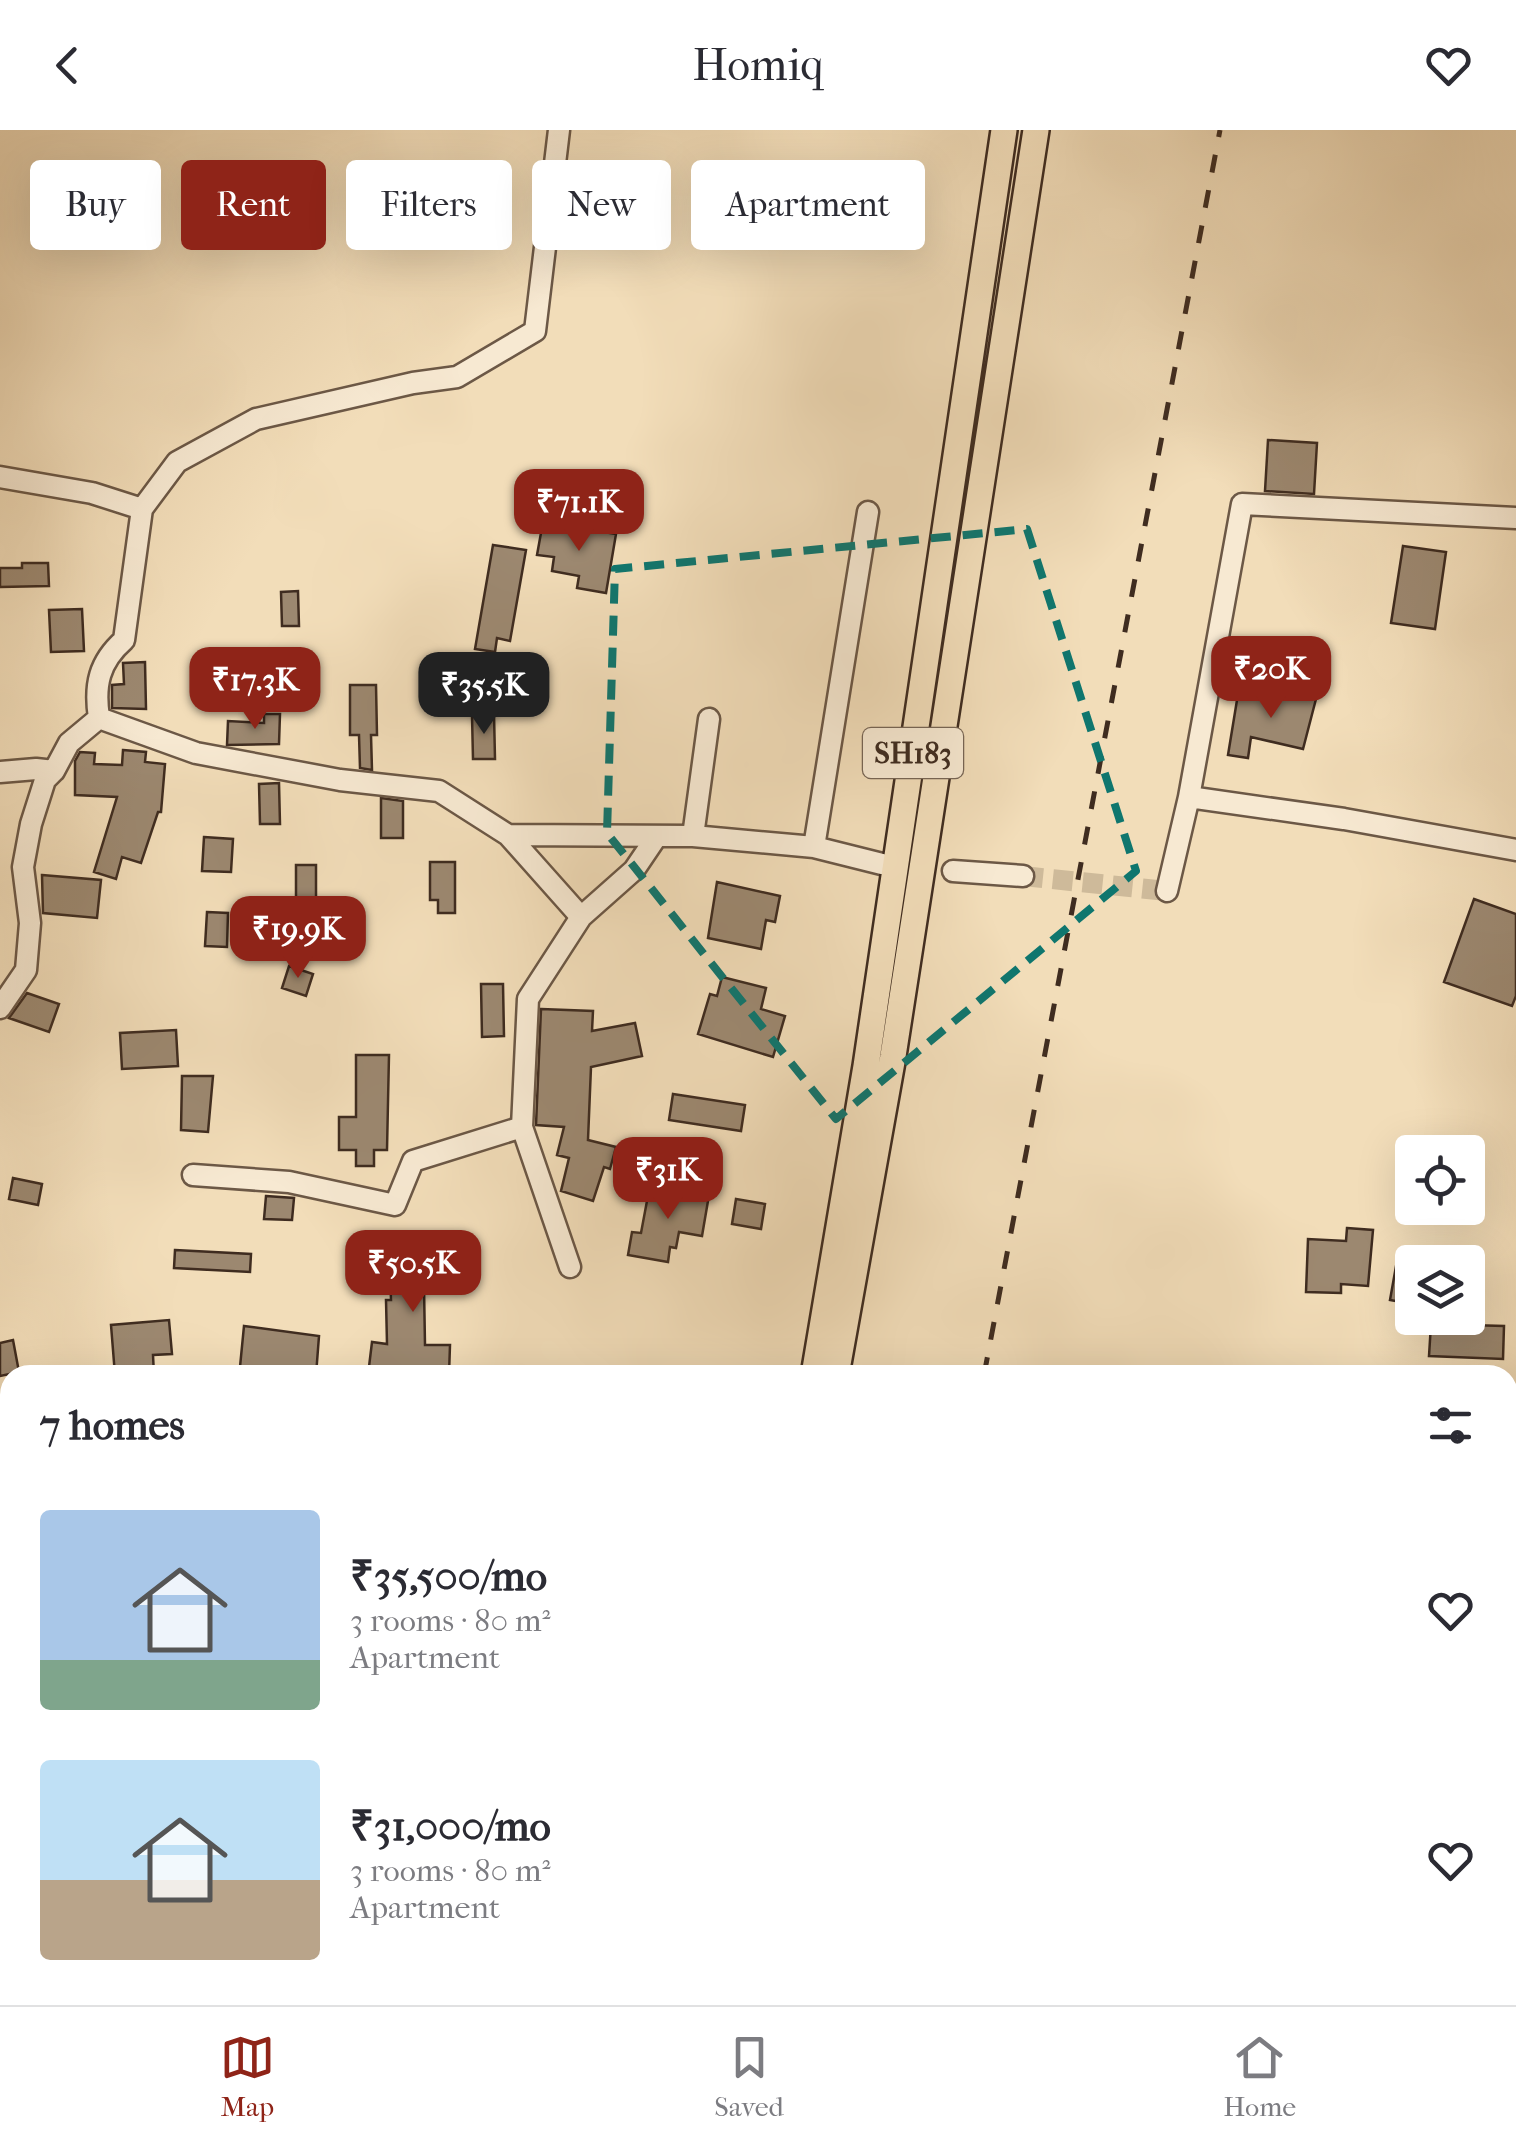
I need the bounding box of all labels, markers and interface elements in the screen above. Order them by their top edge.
icon: back [40,38,95,93]
icon: heart [1421,38,1476,93]
text: Homiq [692,39,824,92]
chip: Buy [30,160,161,250]
chip: Rent [181,160,326,250]
chip: Filters [346,160,512,250]
chip: New [532,160,671,250]
chip: Apartment [691,160,925,250]
pin: ₹71.1K [498,469,660,554]
text: ₹71.1K [536,483,622,520]
pin: ₹20K [1212,636,1330,721]
pin: ₹17.3K [174,647,336,732]
text: ₹20K [1233,650,1309,687]
pin: ₹35.5K [403,652,565,737]
text: ₹17.3K [211,661,299,698]
text: ₹35.5K [440,666,528,703]
road number: SH183 [863,728,963,778]
pin: ₹19.9K [217,896,379,981]
text: ₹19.9K [252,910,344,947]
map controls [1395,1135,1485,1335]
button: locate [1395,1135,1485,1225]
pin: ₹31K [609,1137,727,1222]
text: ₹31K [635,1151,701,1188]
pin: ₹50.5K [332,1230,494,1315]
text: ₹50.5K [367,1244,459,1281]
button: layers [1395,1245,1485,1335]
icon: filters [1423,1398,1478,1453]
text: 7 homes [40,1401,185,1450]
icon: home [120,1550,240,1670]
text: ₹35,500/mo [350,1552,547,1601]
icon: heart [1423,1583,1478,1638]
text: 3 rooms · 80 m² [350,1602,551,1639]
text: Apartment [350,1639,500,1676]
icon: home [120,1800,240,1920]
text: ₹31,000/mo [350,1802,551,1851]
icon: heart [1423,1833,1478,1888]
text: 3 rooms · 80 m² [350,1852,551,1889]
text: Apartment [350,1889,500,1926]
tab: Map [220,2030,275,2123]
tab: Saved [714,2030,784,2123]
tab: Home [1223,2030,1296,2123]

